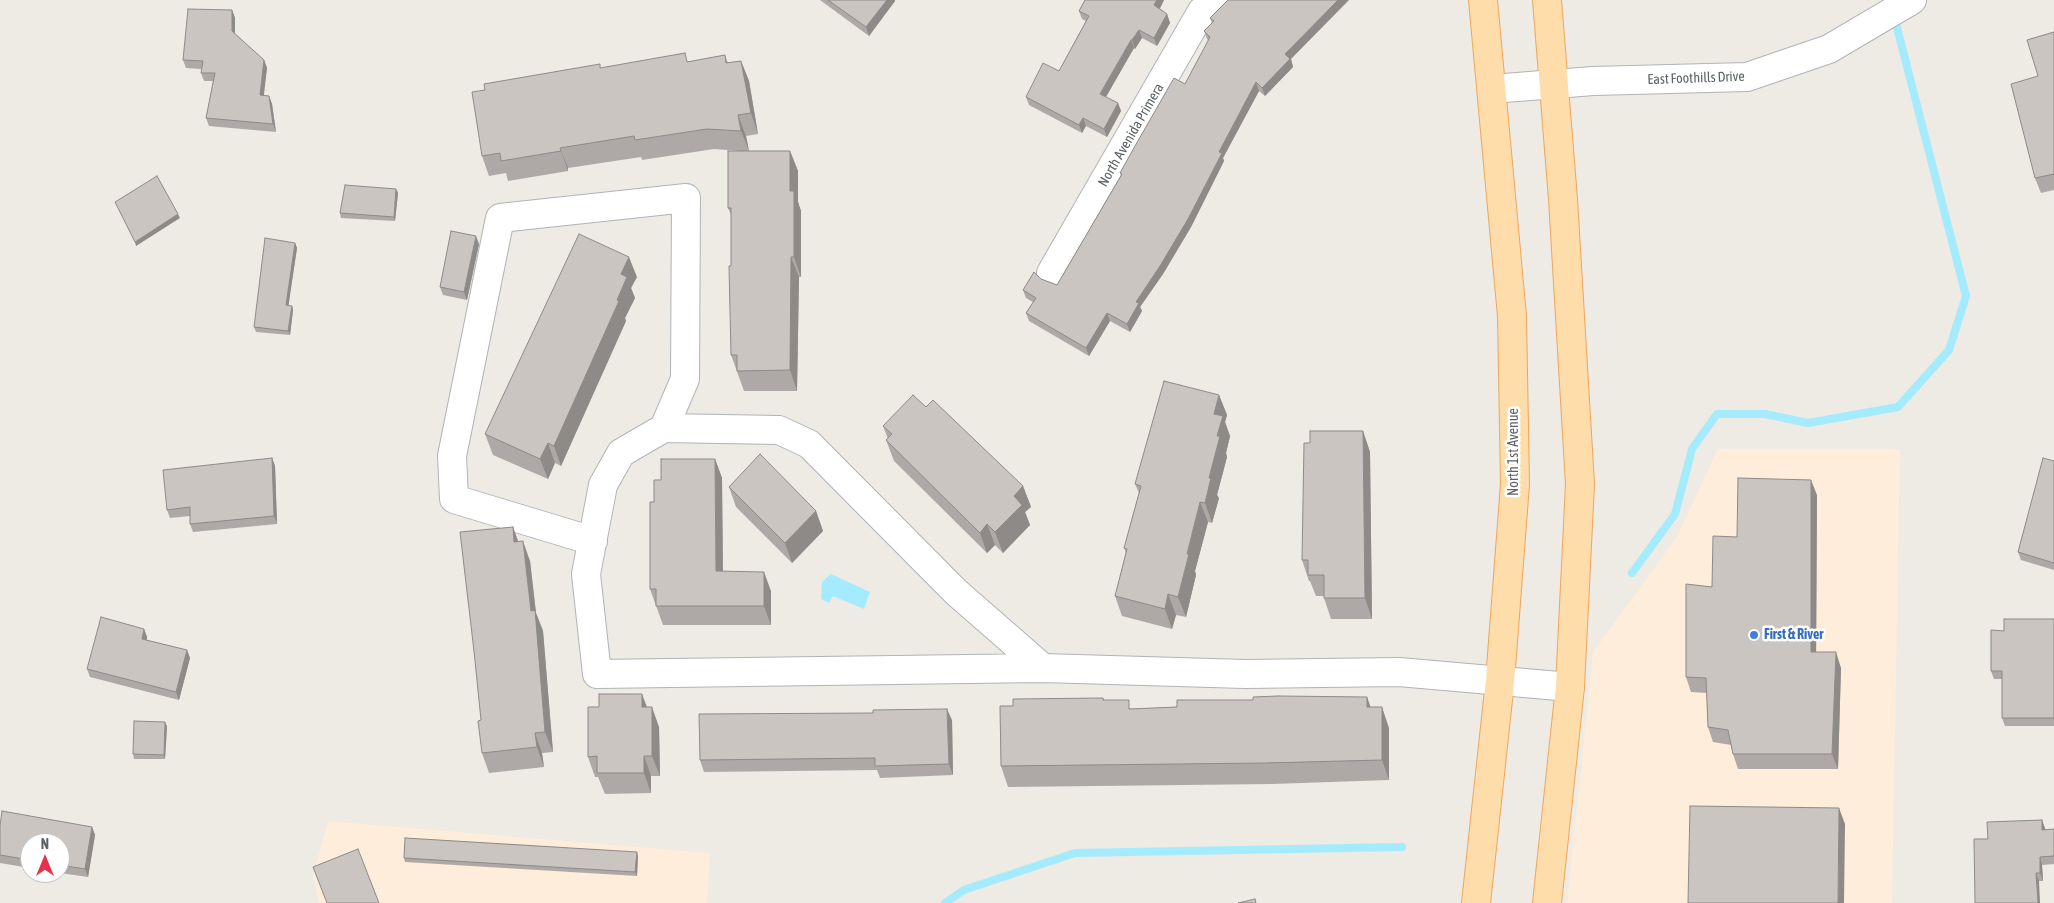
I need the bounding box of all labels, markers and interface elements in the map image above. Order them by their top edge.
street label: East Foothills Drive [1647,68,1745,88]
street label: North Avenida Primera [1095,80,1167,190]
street label: North 1st Avenue [1506,408,1522,496]
place label: First & River [1764,627,1823,643]
marker: First & River [1748,629,1760,641]
north arrow [20,833,70,883]
text: N [41,836,49,852]

